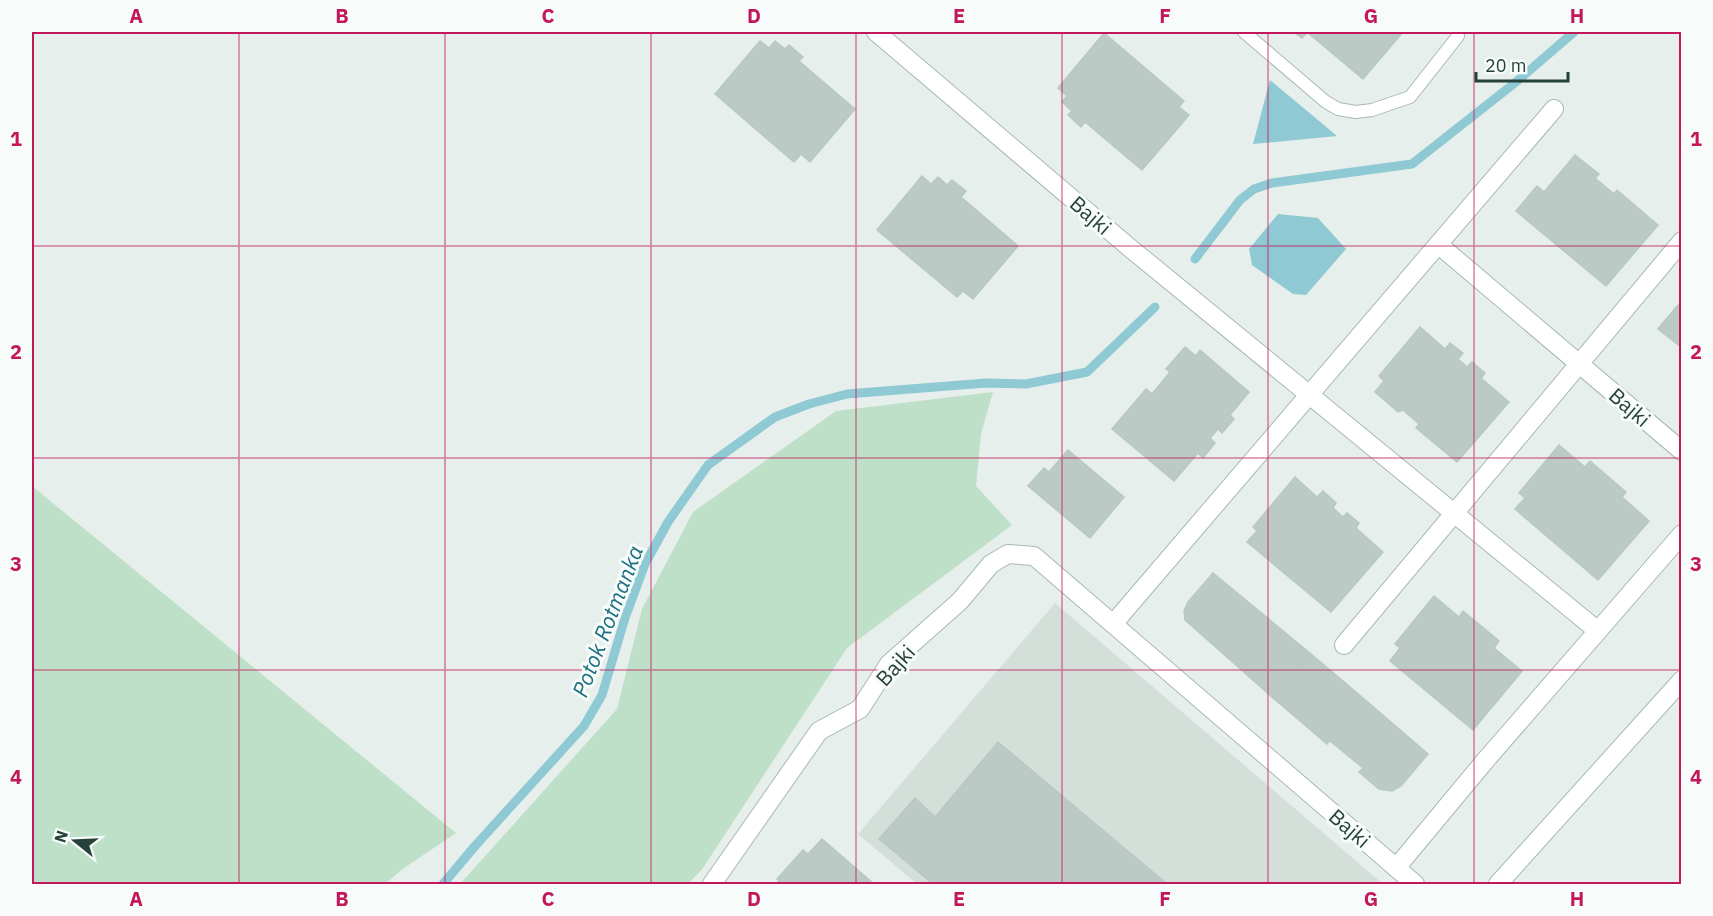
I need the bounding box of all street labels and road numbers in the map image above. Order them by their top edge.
street label: Bajki [1064,189,1118,241]
street label: Bajki [1603,381,1657,433]
street label: Bajki [869,638,921,692]
street label: Bajki [1323,802,1377,854]

